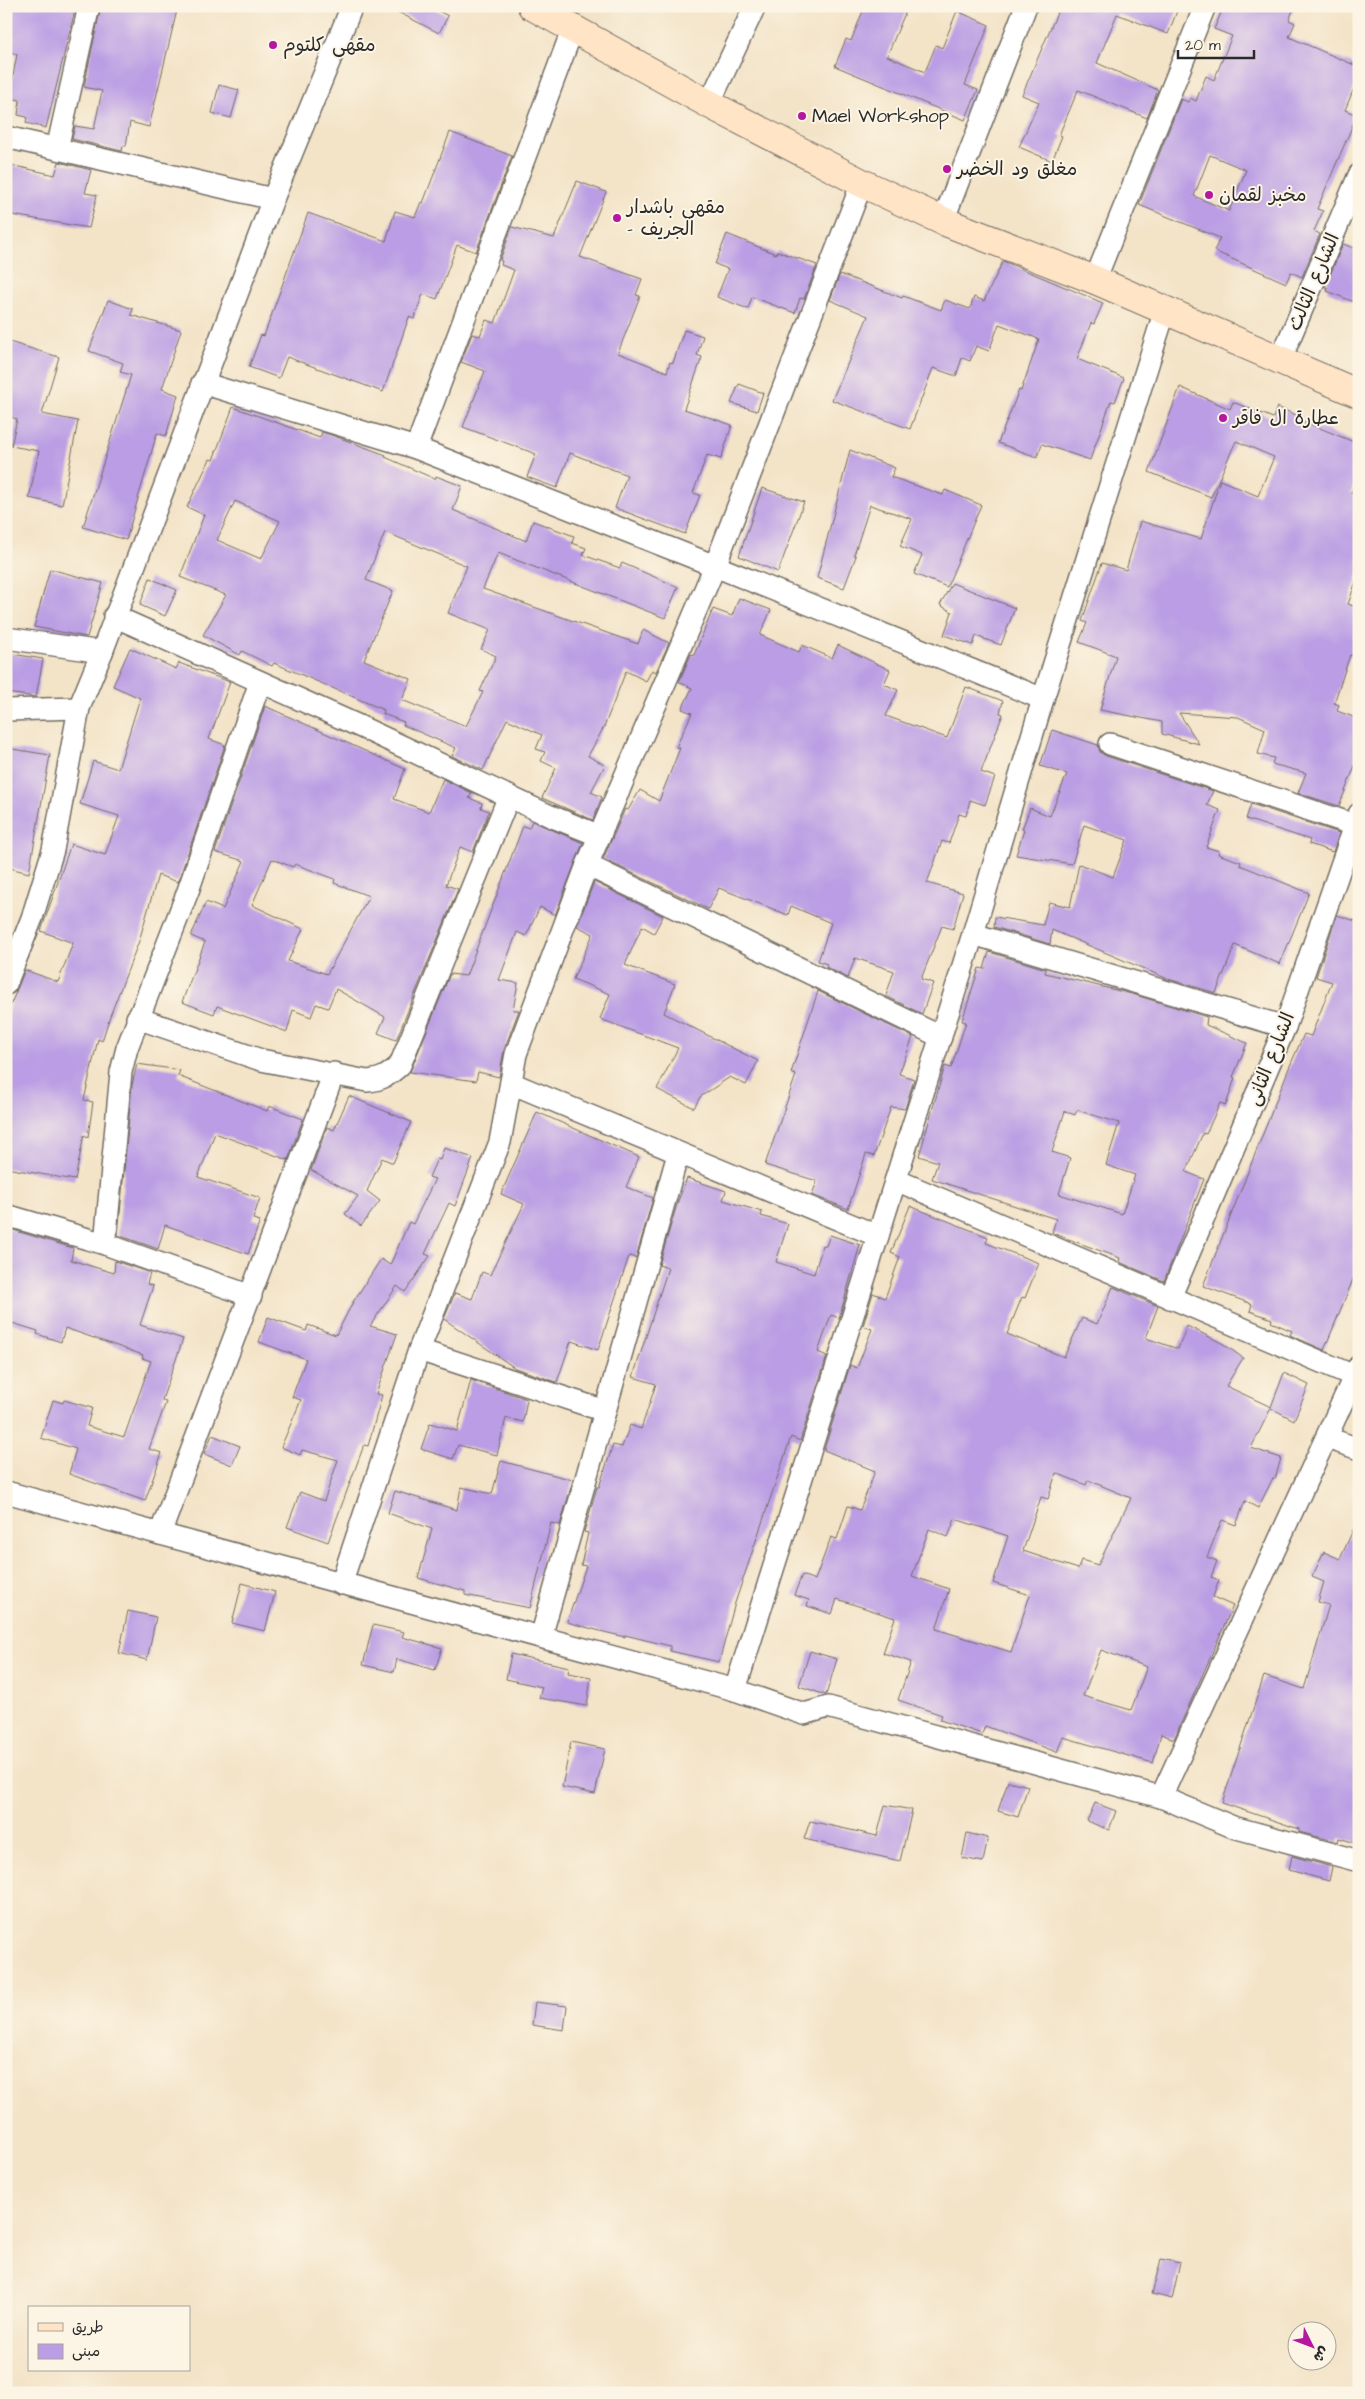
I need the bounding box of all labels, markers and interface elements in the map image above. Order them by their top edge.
scale bar [1178,28,1254,60]
place label: مقهى كلتوم [283,32,375,59]
text: 20 m [1185,35,1221,56]
marker: مقهى كلتوم [267,39,279,51]
place label: Mael Workshop [812,103,950,130]
marker: Mael Workshop [796,110,808,122]
place label: مغلق ود الخضر [955,156,1077,183]
marker: مغلق ود الخضر [941,163,953,175]
place label: مخبز لقمان [1219,182,1306,209]
marker: مخبز لقمان [1203,189,1215,201]
place label: مقهى باشدار - الجريف [625,194,725,243]
marker: مقهى باشدار - الجريف [611,212,623,224]
street label: الشارع الثالث [1281,229,1347,335]
place label: عطارة ال فاقر [1231,405,1339,432]
marker: عطارة ال فاقر [1217,412,1229,424]
street label: الشارع الثانى [1240,1008,1302,1110]
legend [28,2306,190,2372]
text: طريق [72,2317,104,2338]
north arrow [1288,2322,1338,2372]
text: مبنى [72,2341,100,2362]
text: ش [1308,2342,1334,2366]

